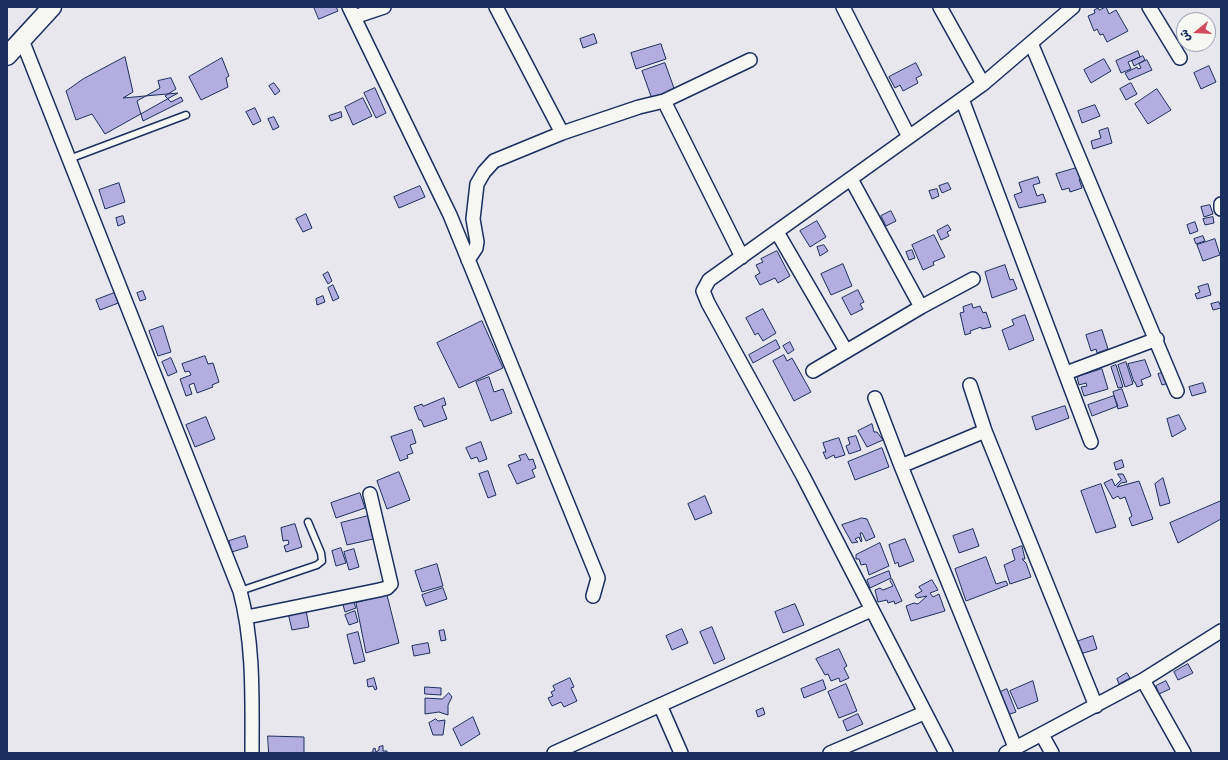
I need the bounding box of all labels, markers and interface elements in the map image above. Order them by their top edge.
north arrow [1176,12,1216,52]
text: ش [1175,27,1196,44]

